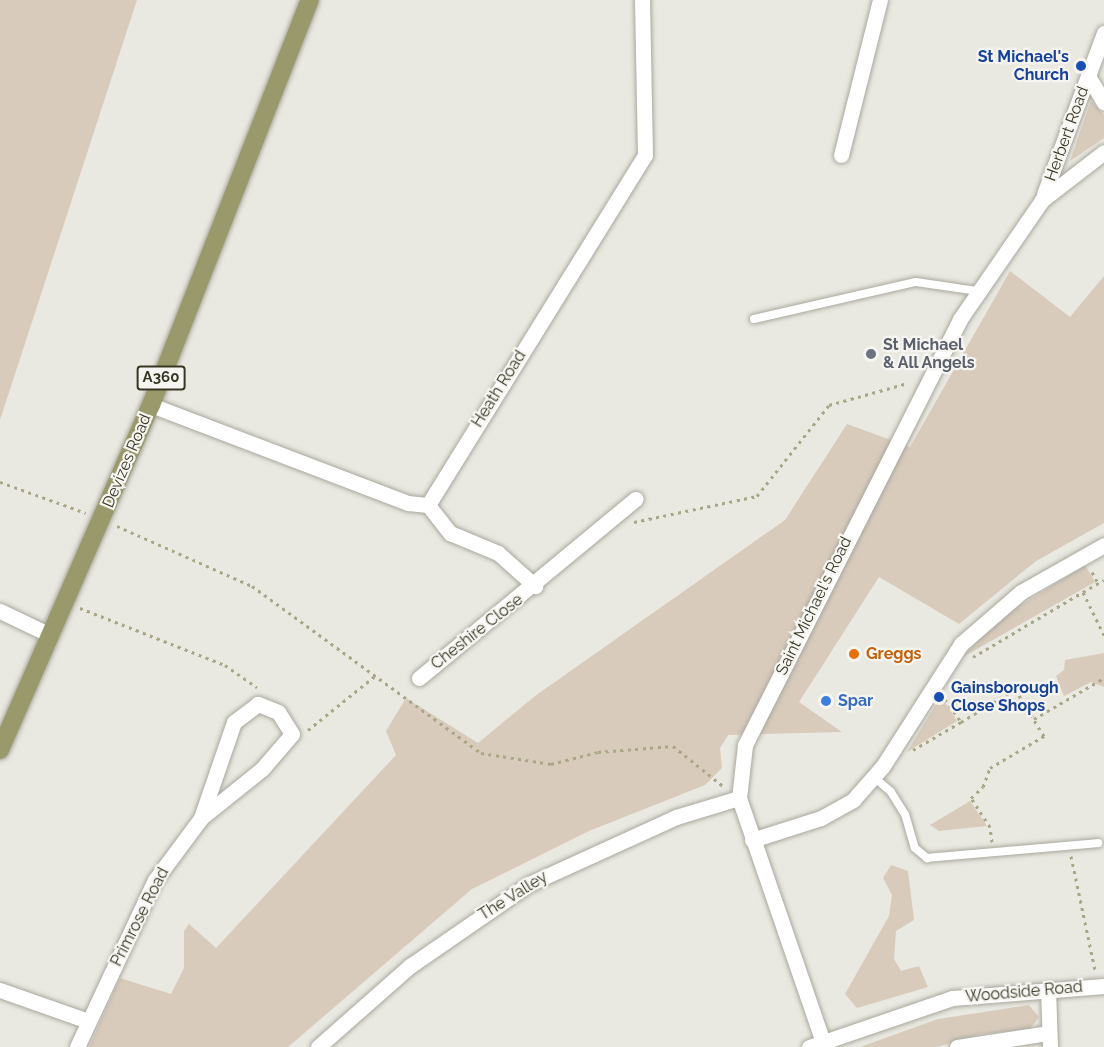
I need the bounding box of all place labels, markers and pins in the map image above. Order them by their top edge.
place label: St Michael's Church [978,47,1069,85]
marker: St Michael's Church [1074,59,1088,73]
place label: St Michael & All Angels [883,335,976,373]
marker: St Michael & All Angels [864,347,878,361]
place label: Greggs [866,644,921,664]
marker: Greggs [847,647,861,661]
place label: Gainsborough Close Shops [951,678,1059,716]
marker: Gainsborough Close Shops [932,690,946,704]
place label: Spar [838,691,873,711]
marker: Spar [819,694,833,708]

